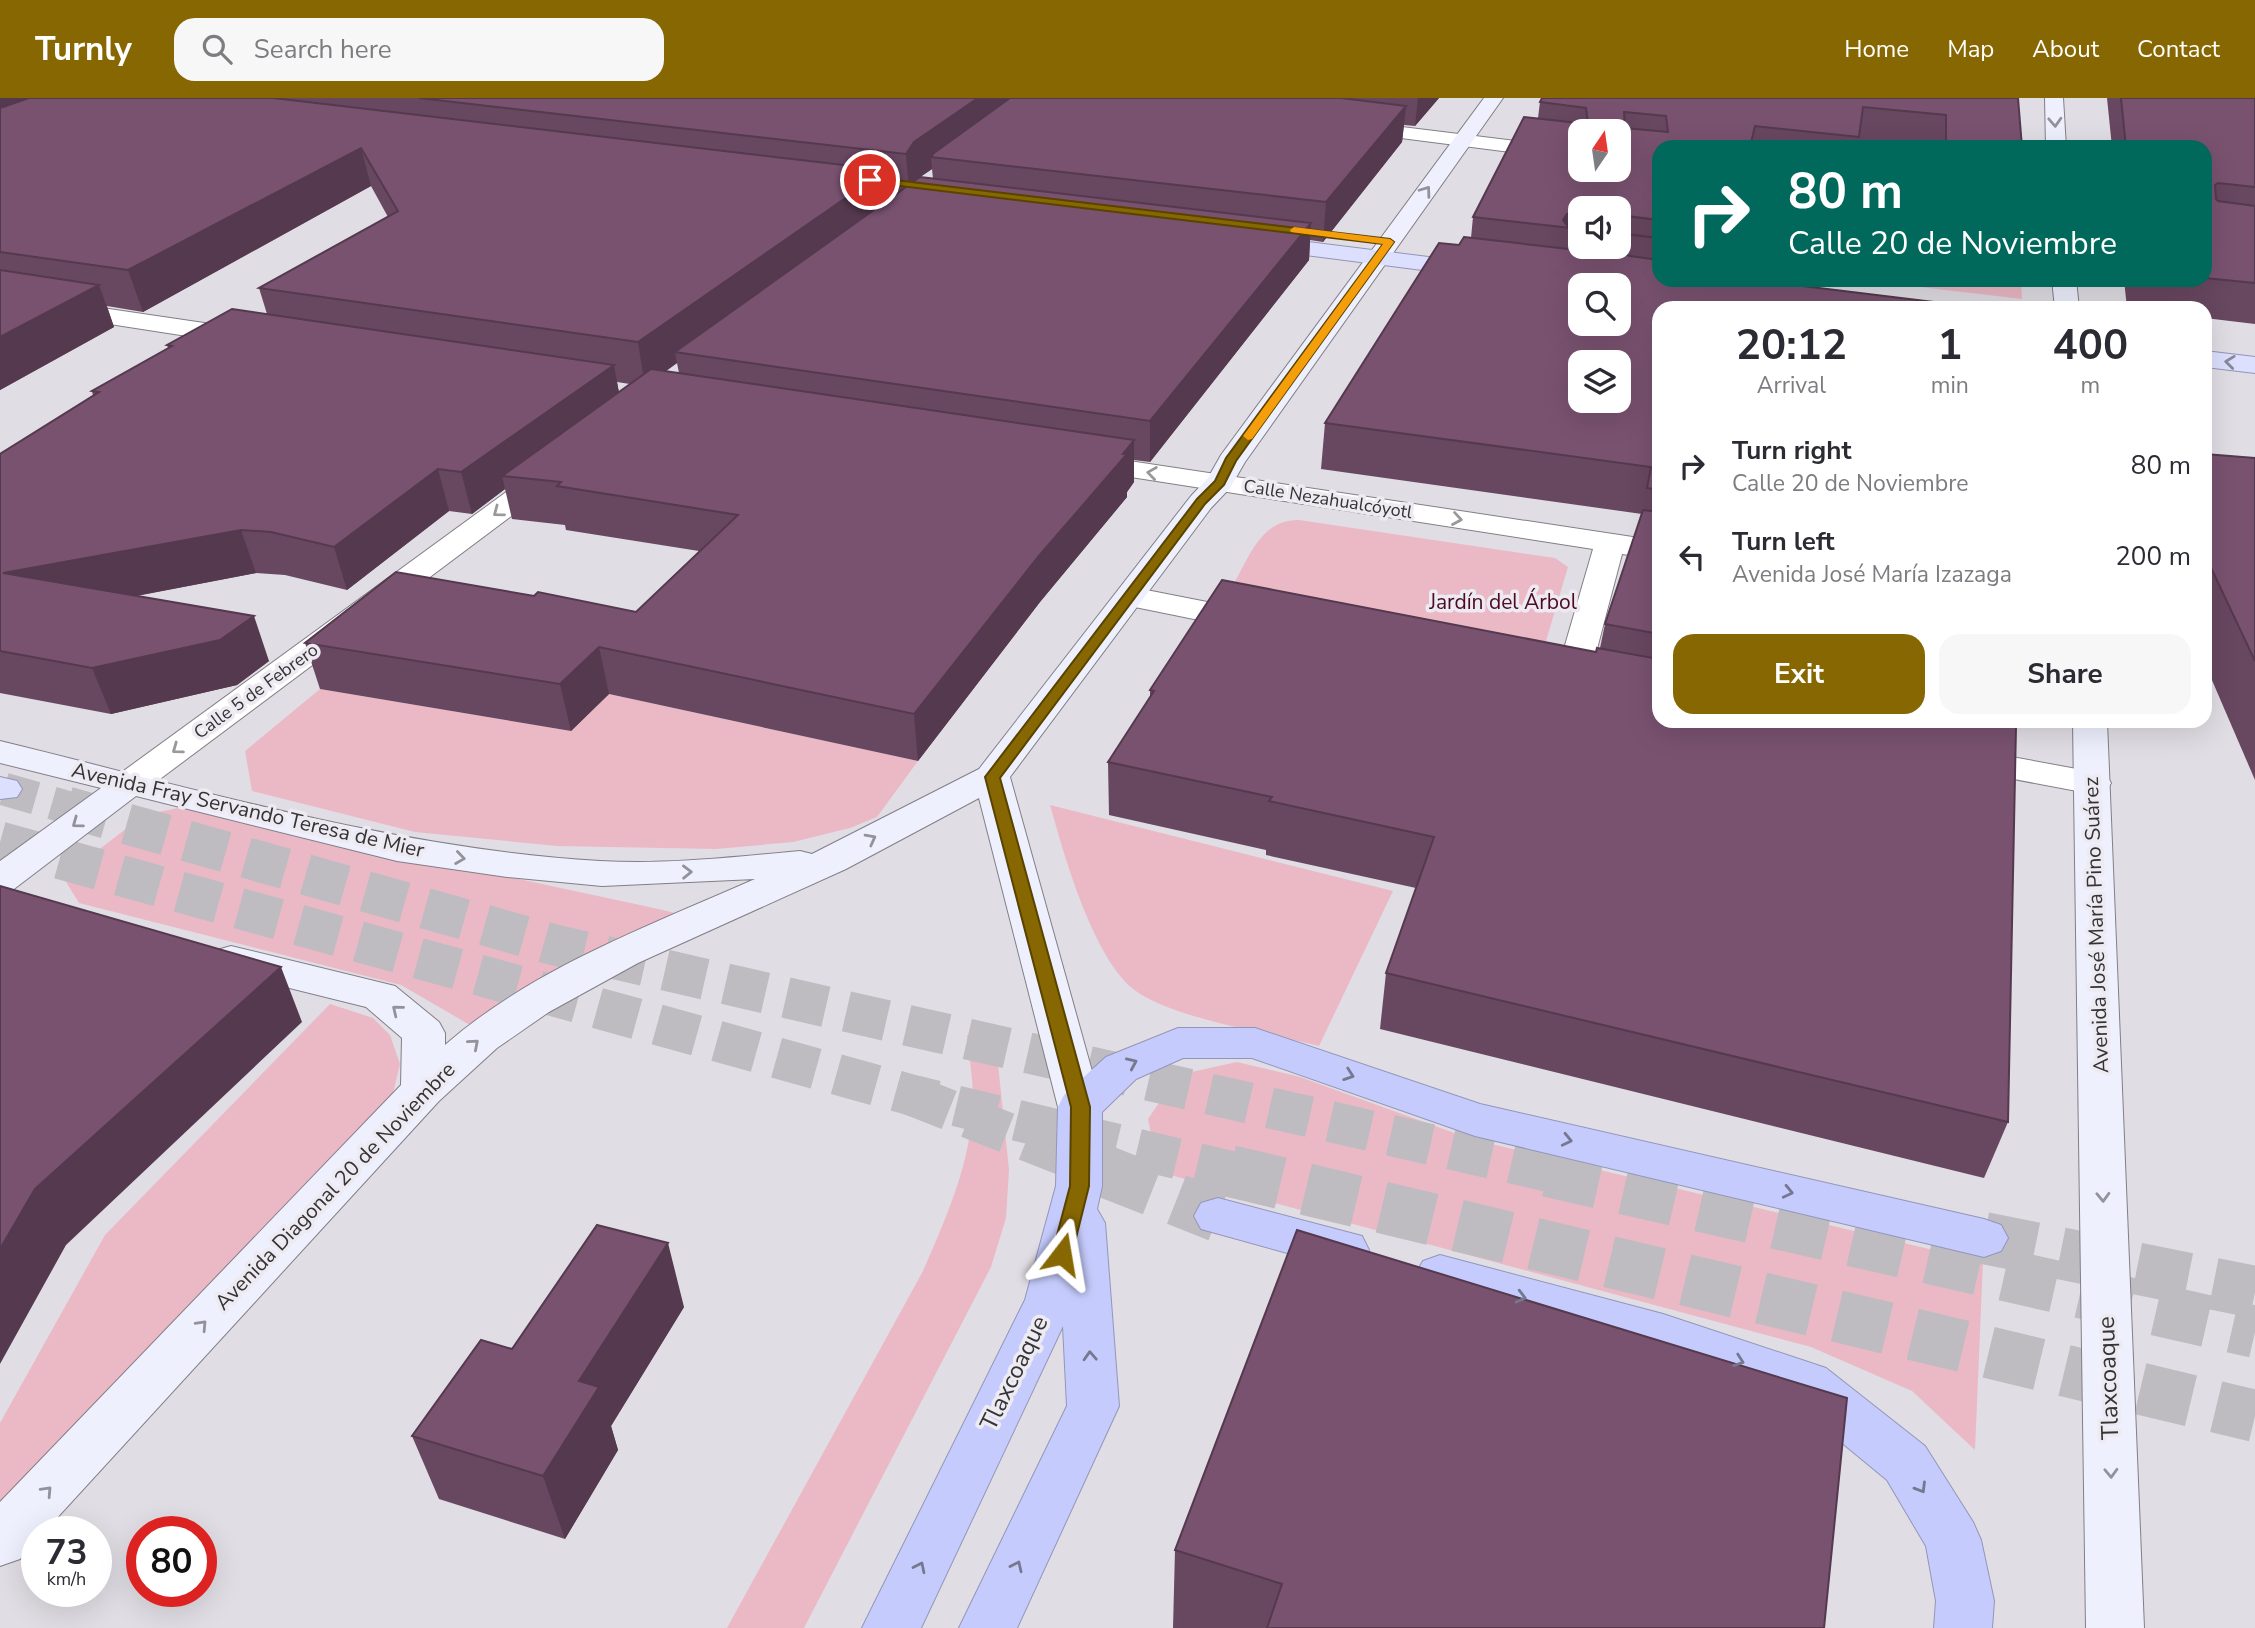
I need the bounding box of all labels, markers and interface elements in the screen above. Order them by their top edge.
search box [174,18,664,81]
text: Turnly [35,27,132,72]
icon: search [198,30,236,68]
text: Search here [254,32,392,67]
text: Home [1844,33,1909,65]
text: Map [1947,33,1994,65]
text: About [2032,33,2099,65]
text: Contact [2137,33,2220,65]
one-way arrow [2047,117,2062,128]
north arrow [1568,119,1631,182]
map controls [1568,119,1631,413]
pin [840,150,900,210]
text: 80 m [1788,158,1903,225]
icon: arrive [851,161,889,199]
icon: right [1673,168,1764,259]
one-way arrow [1418,186,1430,199]
button: sound [1568,196,1631,259]
text: Calle 20 de Noviembre [1788,222,2117,265]
button: search [1568,273,1631,336]
text: 20:12 [1736,317,1847,374]
text: 1 [1937,317,1962,374]
text: 400 [2053,317,2128,374]
button: layers [1568,350,1631,413]
one-way arrow [2224,354,2236,369]
text: Arrival [1757,370,1826,401]
text: min [1931,370,1969,401]
text: m [2081,370,2100,401]
text: Turn right [1732,433,1851,468]
icon: right [1673,447,1711,485]
text: 80 m [2131,448,2191,483]
one-way arrow [1146,466,1158,481]
text: Calle 20 de Noviembre [1732,468,1968,499]
street label: Calle Nezahualcóyotl [1242,474,1415,524]
one-way arrow [493,503,506,516]
one-way arrow [1451,511,1463,526]
text: Turn left [1732,524,1835,559]
icon: left [1673,538,1711,576]
text: 200 m [2115,539,2191,574]
text: Avenida José María Izazaga [1732,559,2012,590]
park label: Jardín del Árbol [1428,588,1578,616]
button: Exit [1673,634,1925,714]
button: Share [1939,634,2191,714]
street label: Calle 5 de Febrero [189,638,323,744]
one-way arrow [173,741,185,753]
street label: Avenida Fray Servando Teresa de Mier [69,756,427,864]
street label: Avenida José María Pino Suárez [2077,776,2115,1074]
one-way arrow [72,815,84,828]
one-way arrow [864,834,876,847]
one-way arrow [455,850,466,865]
one-way arrow [682,864,693,879]
one-way arrow [392,1006,405,1018]
one-way arrow [466,1040,479,1052]
street label: Avenida Diagonal 20 de Noviembre [209,1056,461,1316]
one-way arrow [1125,1057,1137,1071]
one-way arrow [1343,1067,1355,1081]
one-way arrow [1561,1132,1573,1147]
one-way arrow [1782,1184,1794,1199]
one-way arrow [2096,1192,2111,1203]
position arrow [1025,1217,1099,1291]
one-way arrow [1515,1289,1527,1303]
street label: Tlaxcoaque [972,1310,1056,1436]
street label: Tlaxcoaque [2090,1316,2126,1440]
one-way arrow [193,1320,206,1333]
one-way arrow [1082,1350,1097,1361]
one-way arrow [1732,1353,1745,1367]
one-way arrow [2103,1469,2119,1479]
one-way arrow [1913,1480,1926,1493]
one-way arrow [38,1486,51,1499]
speed limit sign: 80 [126,1516,217,1607]
text: 73 [45,1529,88,1576]
one-way arrow [1009,1561,1023,1573]
one-way arrow [912,1562,926,1574]
text: km/h [47,1567,86,1591]

